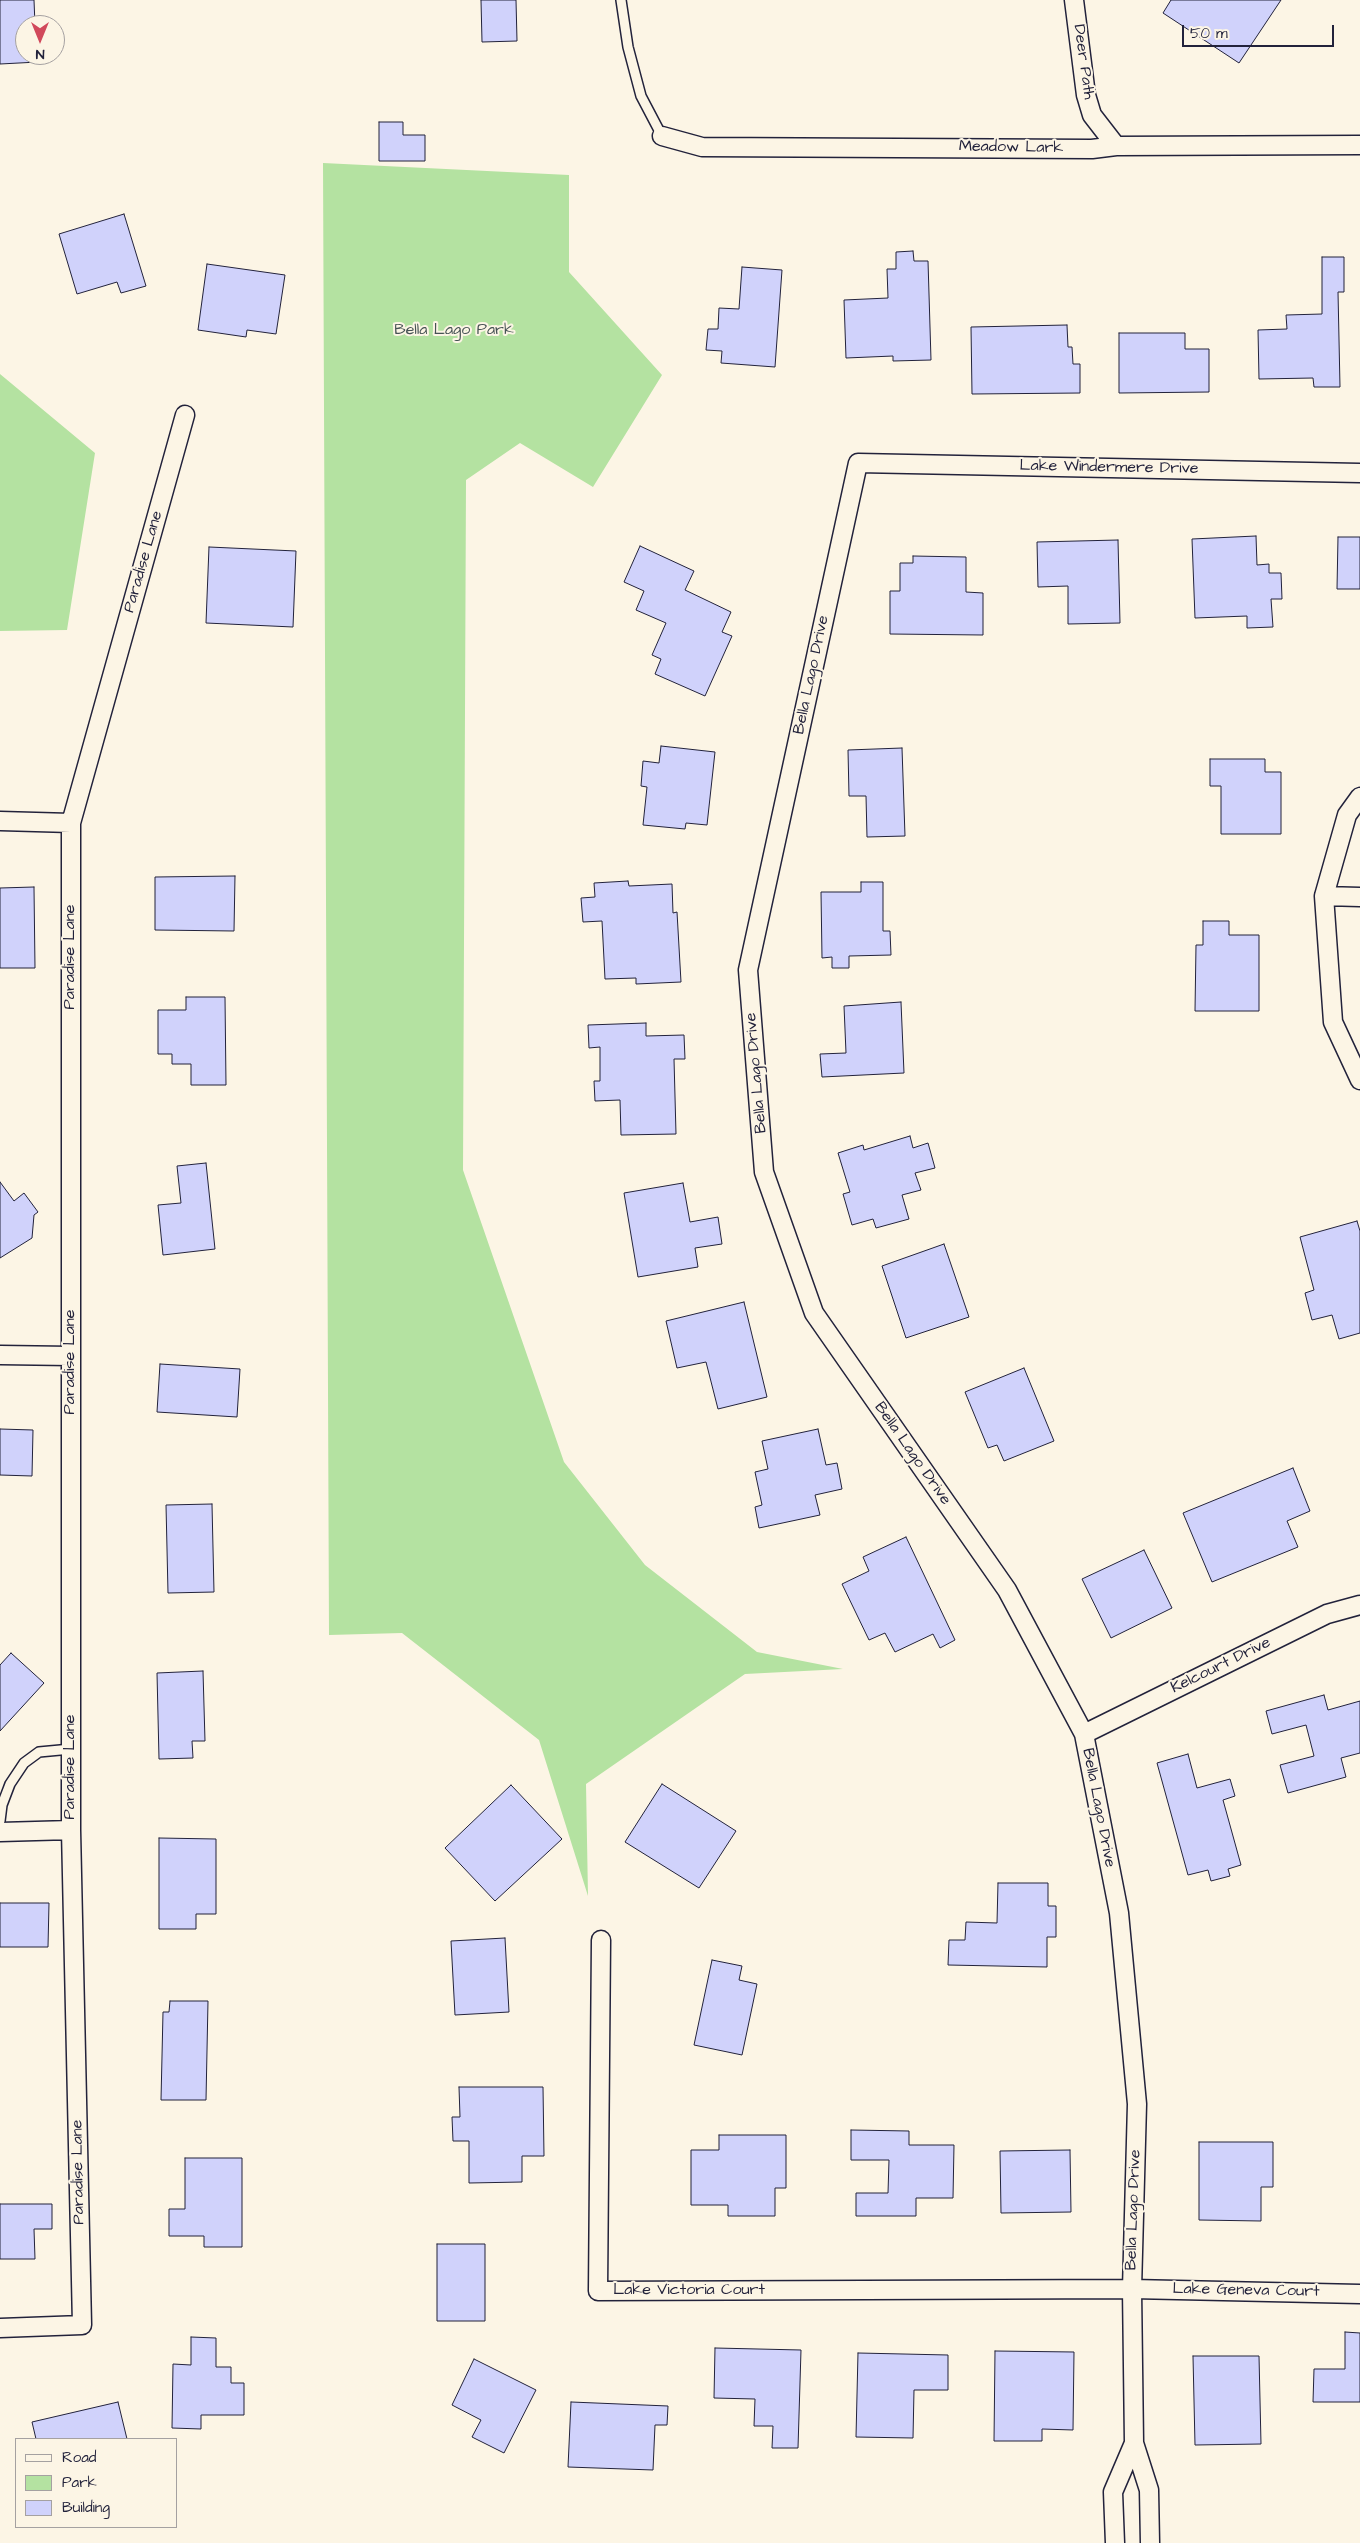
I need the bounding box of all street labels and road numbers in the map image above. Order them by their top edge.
street label: Deer Path [1068,23,1098,101]
street label: Meadow Lark [959,137,1063,159]
street label: Lake Windermere Drive [1019,457,1199,479]
street label: Paradise Lane [120,509,168,615]
street label: Bella Lago Drive [790,614,834,736]
street label: Paradise Lane [61,905,81,1009]
street label: Bella Lago Drive [742,1012,772,1134]
street label: Paradise Lane [61,1310,81,1414]
street label: Bella Lago Drive [869,1399,955,1509]
street label: Kelcourt Drive [1168,1634,1274,1698]
street label: Paradise Lane [61,1715,81,1819]
street label: Bella Lago Drive [1077,1747,1119,1869]
street label: Paradise Lane [68,2119,90,2225]
street label: Bella Lago Drive [1122,2149,1146,2271]
street label: Lake Geneva Court [1172,2280,1320,2302]
street label: Lake Victoria Court [613,2281,765,2301]

